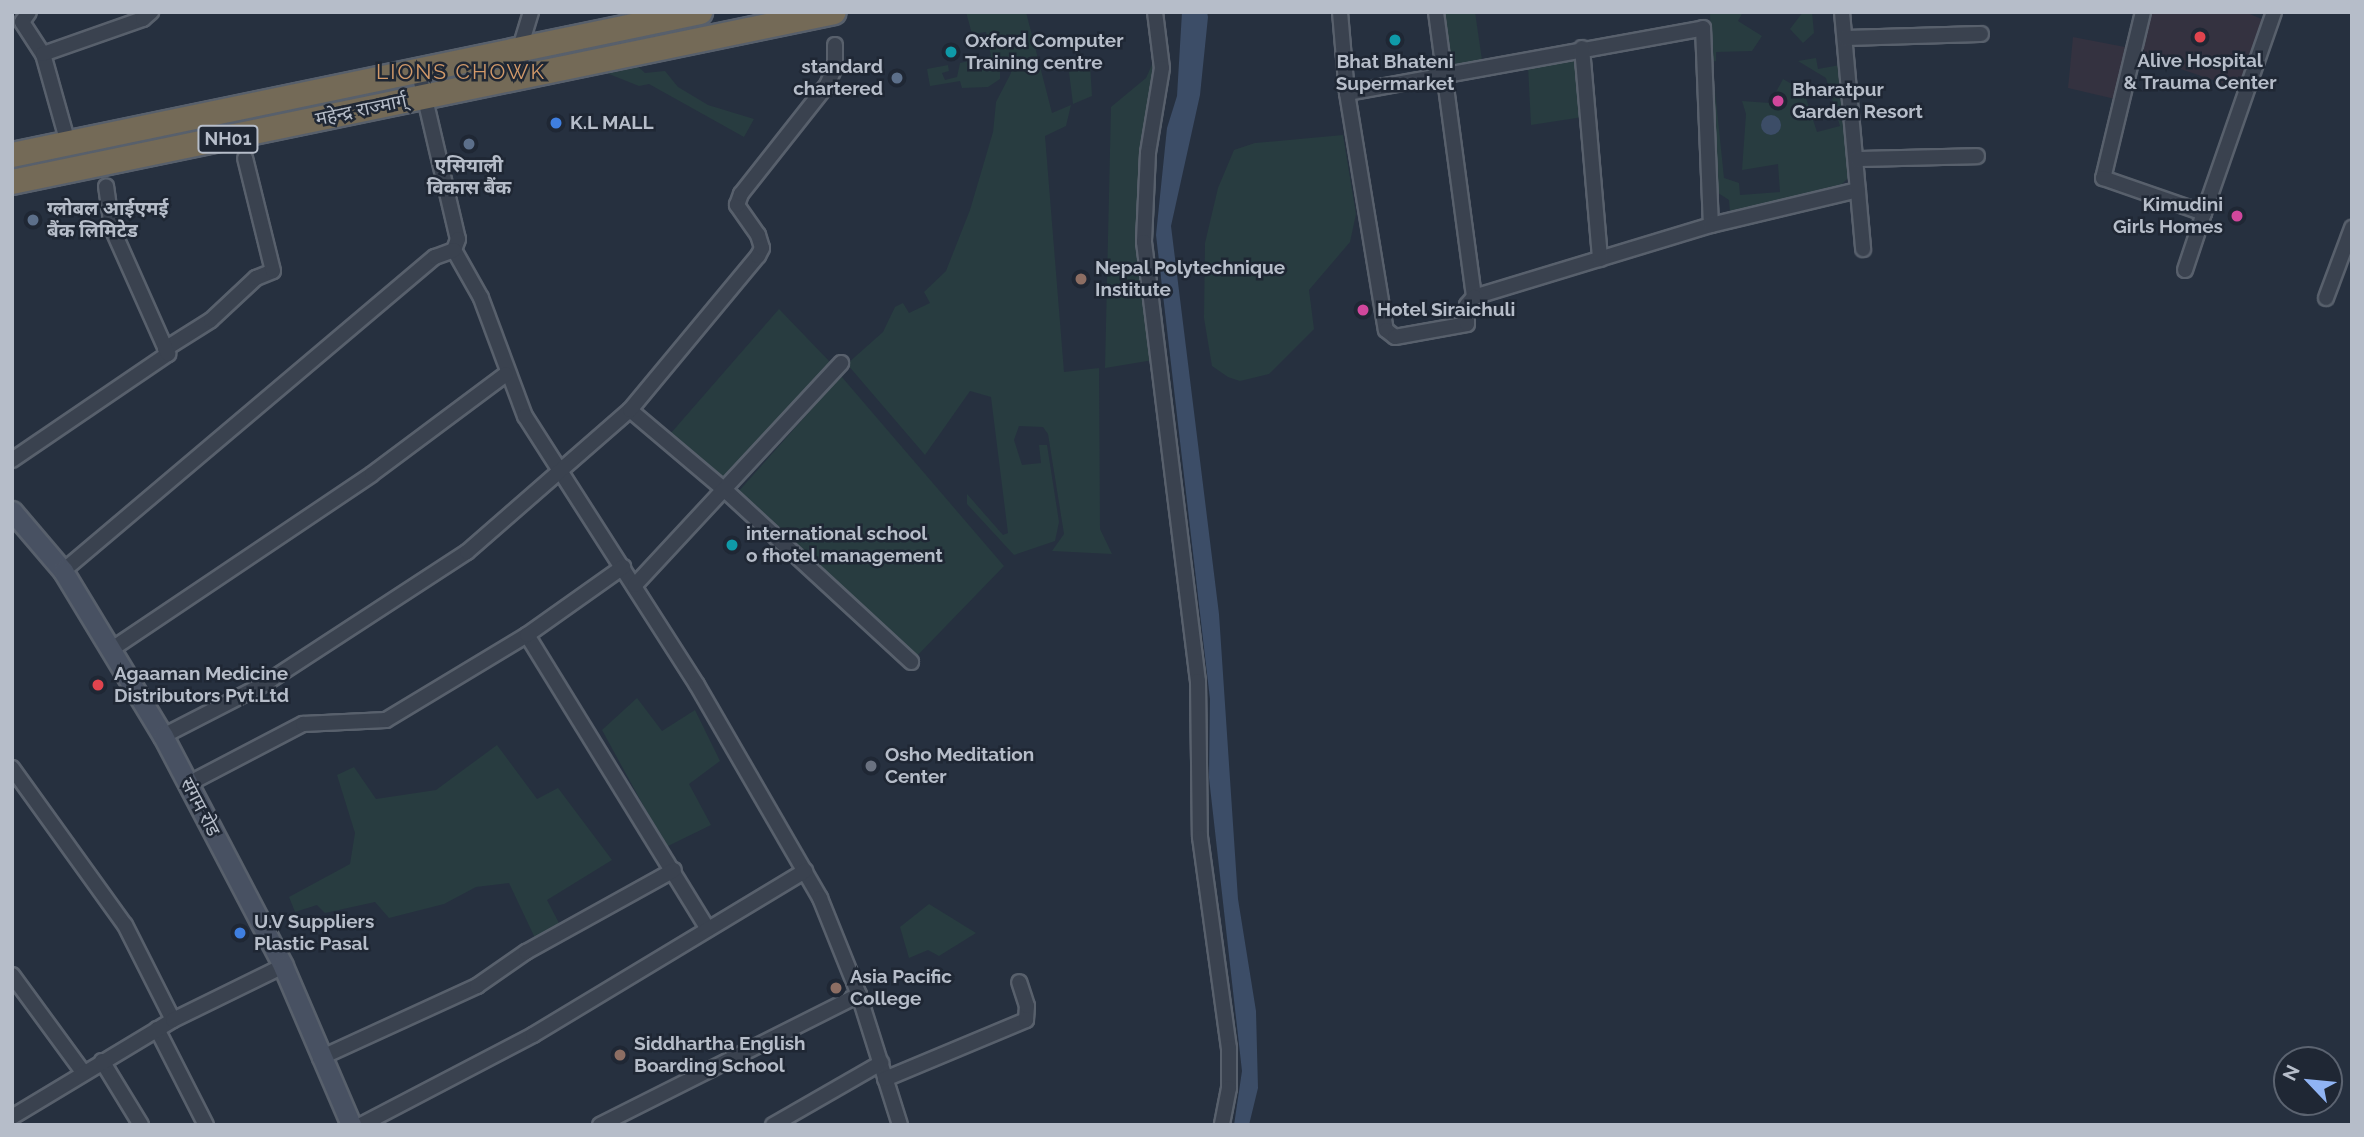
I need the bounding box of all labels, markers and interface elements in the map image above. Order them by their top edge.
marker: Alive Hospital & Trauma Center [2190,27,2210,47]
place label: Oxford Computer Training centre [965,30,1124,74]
marker: Bhat Bhateni Supermarket [1387,32,1403,48]
marker: Oxford Computer Training centre [943,44,959,60]
place label: Alive Hospital & Trauma Center [2123,50,2277,94]
place label: Bhat Bhateni Supermarket [1336,51,1454,95]
place label: standard chartered [793,56,883,100]
district label: LIONS CHOWK [377,59,545,85]
marker: standard chartered [889,70,905,86]
place label: Bharatpur Garden Resort [1792,79,1923,123]
street label: महेन्द्र राज्मार्ग् [313,89,409,131]
marker: Bharatpur Garden Resort [1770,93,1786,109]
place label: K.L MALL [570,112,654,134]
marker: K.L MALL [548,115,564,131]
road number: NH01 [196,124,260,154]
marker: एसियाली विकास बैंक [461,136,477,152]
place label: एसियाली विकास बैंक [427,155,511,199]
place label: Kimudini Girls Homes [2113,194,2223,238]
place label: ग्लोबल आईएमई बैंक लिमिटेड [47,198,168,242]
marker: Kimudini Girls Homes [2229,208,2245,224]
marker: ग्लोबल आईएमई बैंक लिमिटेड [25,212,41,228]
place label: Nepal Polytechnique Institute [1095,257,1286,301]
marker: Nepal Polytechnique Institute [1073,271,1089,287]
place label: Hotel Siraichuli [1377,299,1516,321]
marker: Hotel Siraichuli [1355,302,1371,318]
place label: international school o fhotel management [746,523,943,567]
marker: international school o fhotel management [724,537,740,553]
place label: Agaaman Medicine Distributors Pvt.Ltd [114,663,289,707]
marker: Agaaman Medicine Distributors Pvt.Ltd [88,675,108,695]
place label: Osho Meditation Center [885,744,1034,788]
marker: Osho Meditation Center [863,758,879,774]
street label: संगम रोड [175,774,225,840]
place label: U.V Suppliers Plastic Pasal [254,911,375,955]
marker: U.V Suppliers Plastic Pasal [232,925,248,941]
place label: Asia Pacific College [850,966,952,1010]
marker: Asia Pacific College [828,980,844,996]
place label: Siddhartha English Boarding School [634,1033,806,1077]
north arrow [2273,1046,2343,1116]
marker: Siddhartha English Boarding School [612,1047,628,1063]
text: N [2278,1061,2304,1084]

